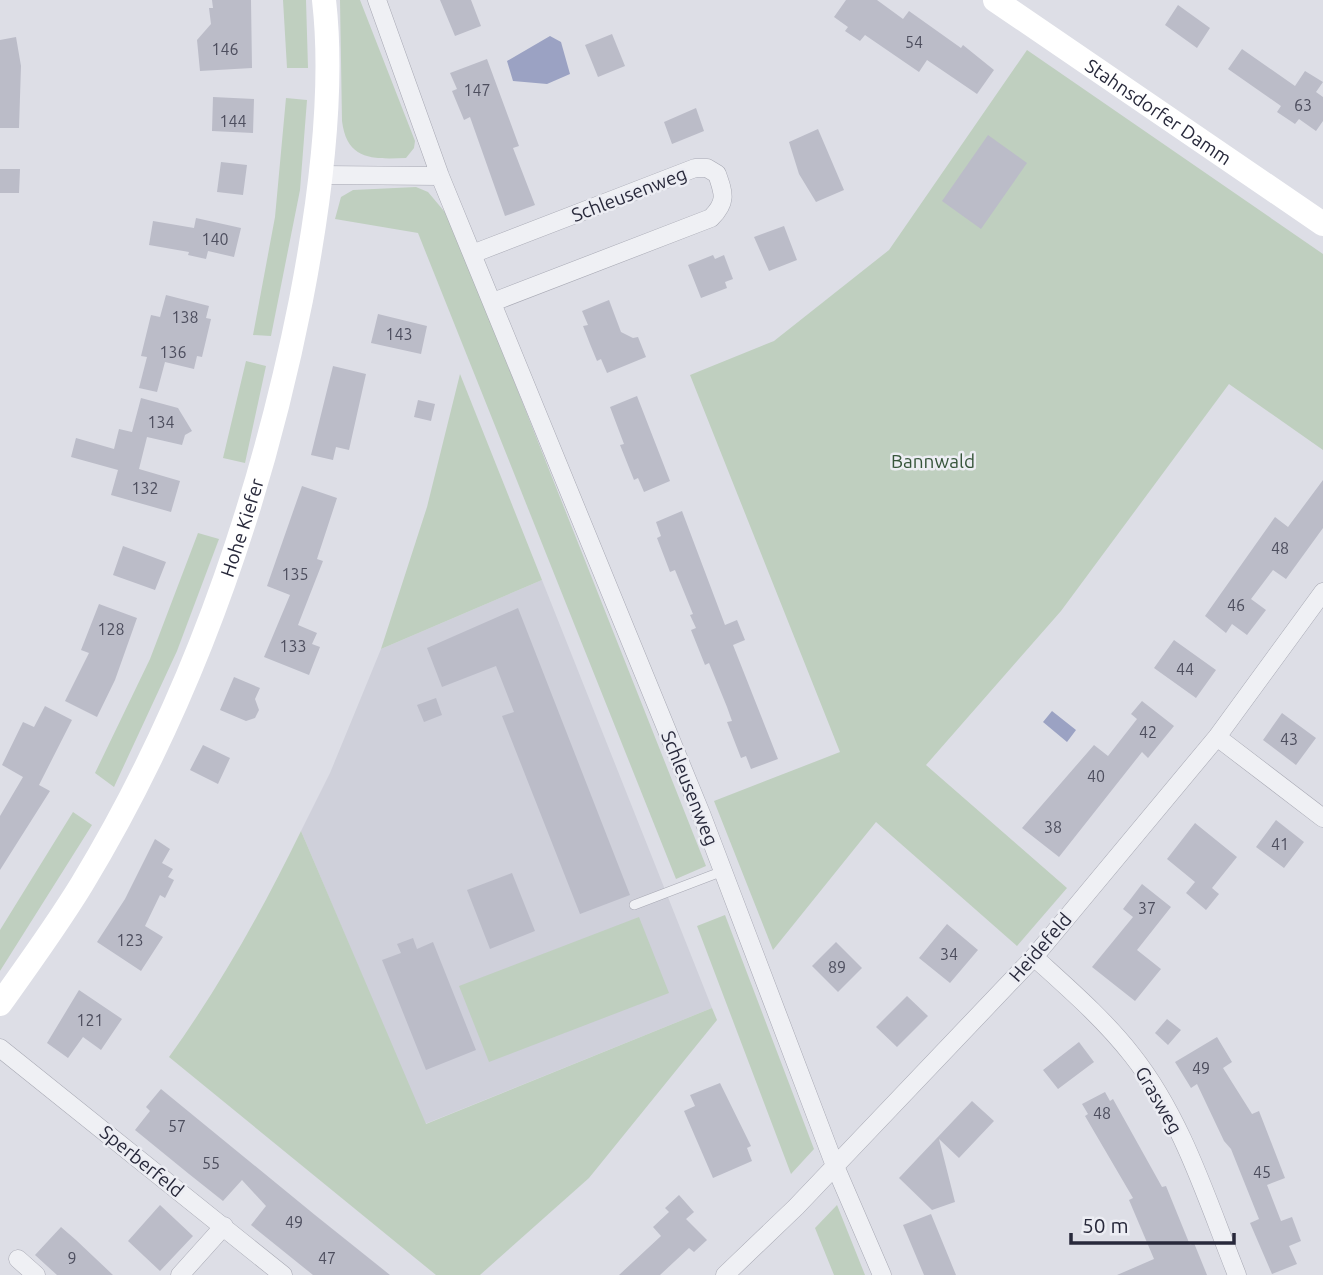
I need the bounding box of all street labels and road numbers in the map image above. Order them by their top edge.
street label: Stahnsdorfer Damm [1081,54,1236,169]
street label: Schleusenweg [568,162,690,226]
street label: Hohe Kiefer [216,476,268,580]
street label: Schleusenweg [657,727,723,849]
street label: Heidefeld [1004,908,1076,986]
street label: Grasweg [1131,1062,1187,1138]
street label: Sperberfeld [96,1121,188,1201]

